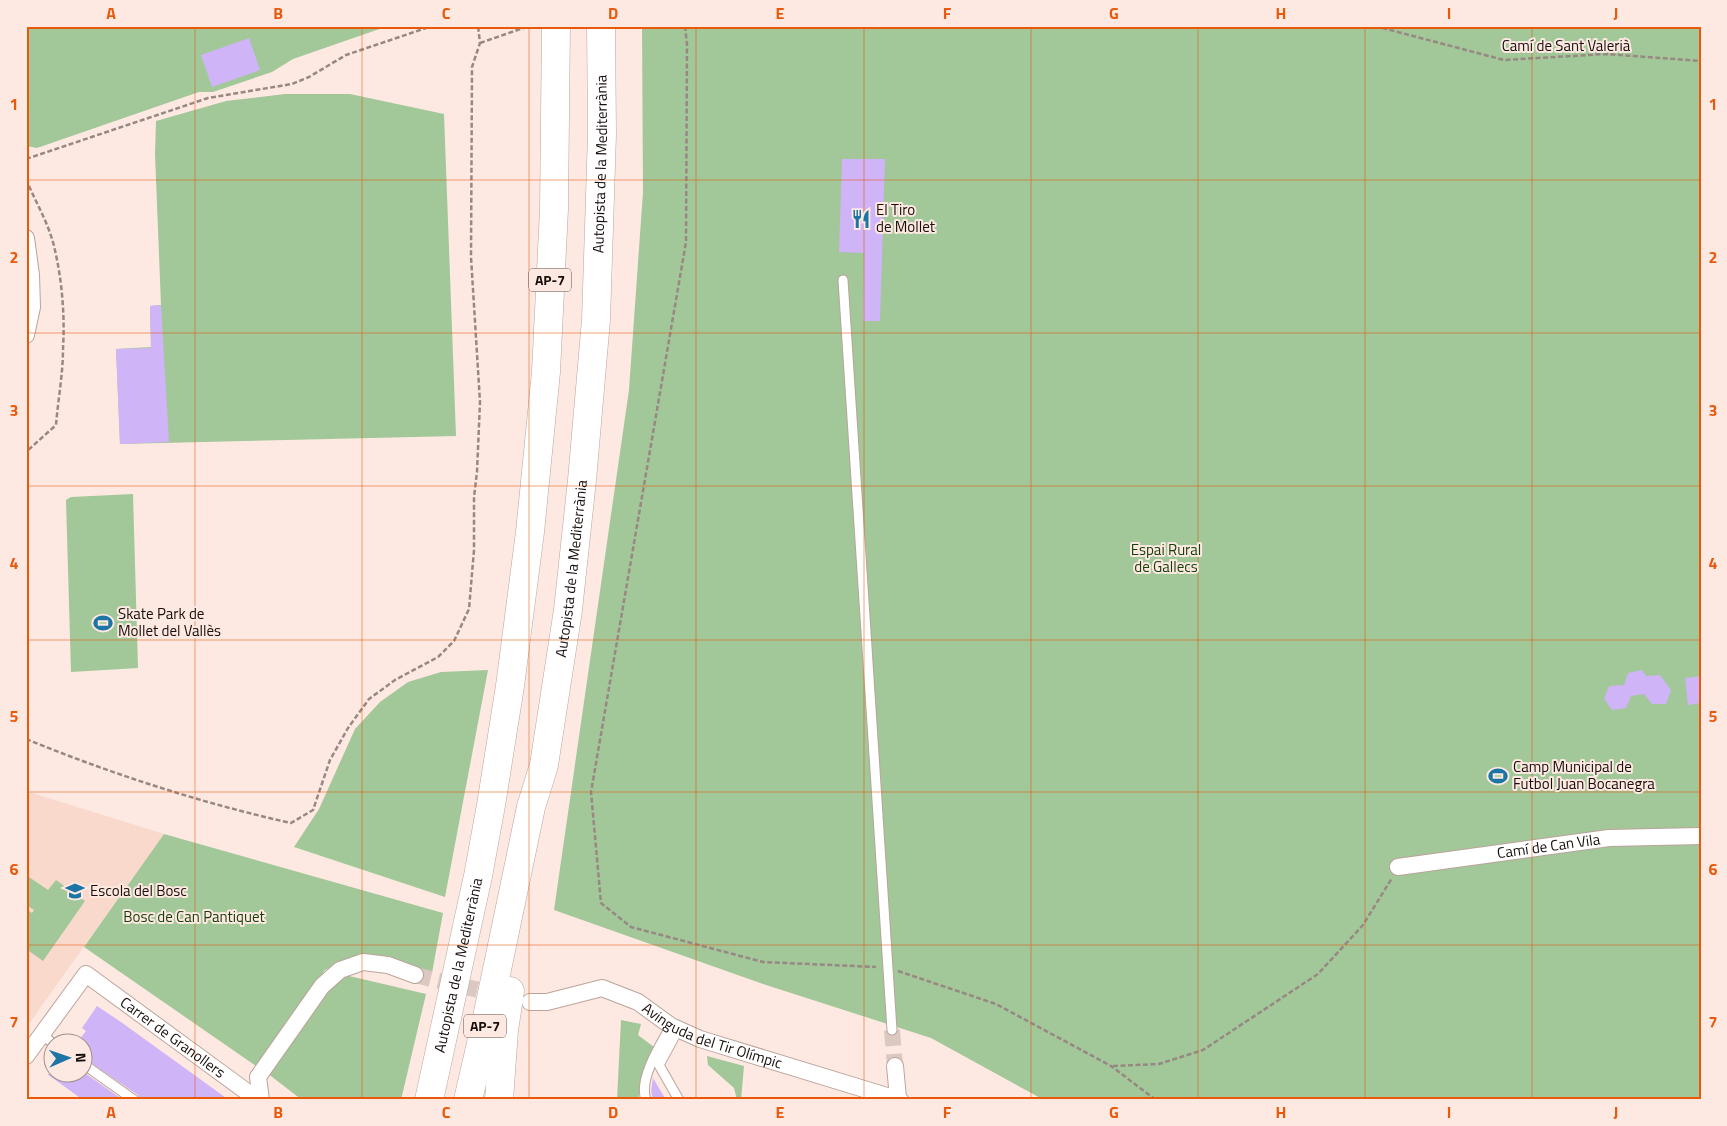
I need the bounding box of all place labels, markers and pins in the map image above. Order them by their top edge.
place label: El Tiro de Mollet [876,198,936,238]
restaurant icon: El Tiro de Mollet [850,208,872,230]
place label: Skate Park de Mollet del Vallès [118,602,221,642]
sports icon: Skate Park de Mollet del Vallès [92,612,114,634]
place label: Camp Municipal de Futbol Juan Bocanegra [1513,755,1655,795]
sports icon: Camp Municipal de Futbol Juan Bocanegra [1487,765,1509,787]
place label: Escola del Bosc [90,879,187,902]
school or university icon: Escola del Bosc [64,880,86,902]

